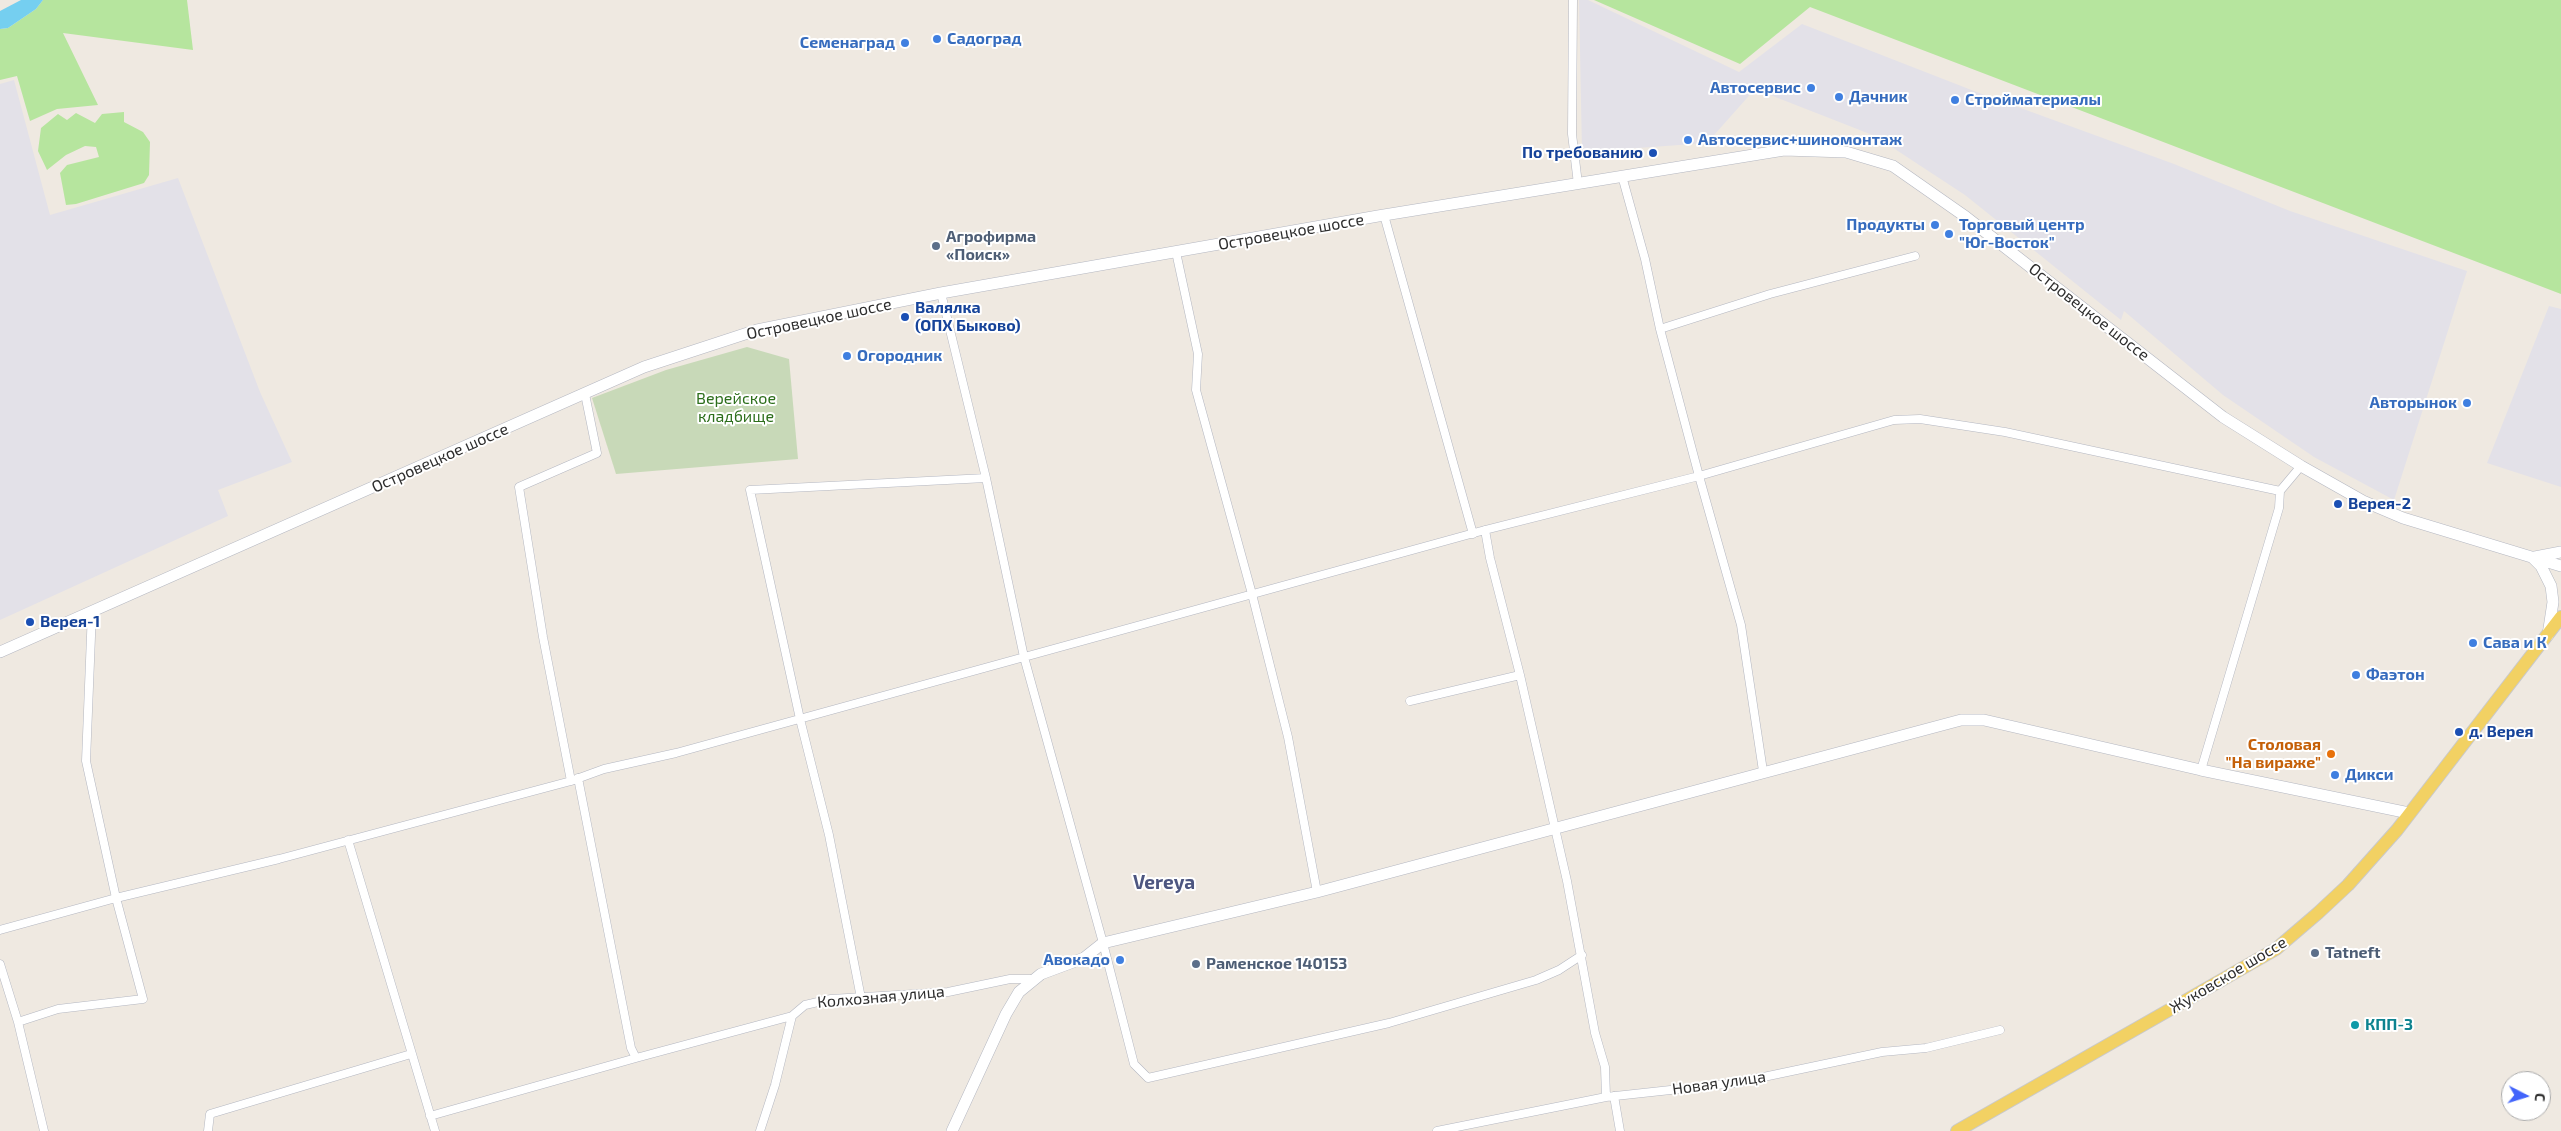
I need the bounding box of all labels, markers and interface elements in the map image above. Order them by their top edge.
place label: Садоград [947,29,1021,49]
place label: Семенаград [800,33,895,53]
marker: Садоград [931,33,943,45]
marker: Семенаград [899,37,911,49]
place label: Автосервис [1710,78,1801,98]
marker: Автосервис [1805,82,1817,94]
place label: Дачник [1849,87,1908,107]
place label: Стройматериалы [1965,90,2101,110]
marker: Дачник [1833,91,1845,103]
marker: Стройматериалы [1949,94,1961,106]
place label: Автосервис+шиномонтаж [1698,130,1902,150]
marker: Автосервис+шиномонтаж [1682,134,1694,146]
place label: По требованию [1522,143,1643,163]
marker: По требованию [1647,147,1659,159]
street label: Островецкое шоссе [1217,210,1365,254]
place label: Продукты [1846,215,1925,235]
place label: Торговый центр "Юг-Восток" [1959,215,2085,253]
marker: Продукты [1929,219,1941,231]
place label: Агрофирма «Поиск» [946,227,1036,265]
marker: Торговый центр "Юг-Восток" [1943,228,1955,240]
marker: Агрофирма «Поиск» [930,240,942,252]
street label: Островецкое шоссе [2025,259,2153,365]
street label: Островецкое шоссе [745,294,893,344]
place label: Валялка (ОПХ Быково) [915,298,1021,336]
marker: Валялка (ОПХ Быково) [899,311,911,323]
place label: Огородник [857,346,942,366]
marker: Огородник [841,350,853,362]
park label: Верейское кладбище [696,389,776,427]
place label: Авторынок [2369,393,2457,413]
marker: Авторынок [2461,397,2473,409]
street label: Островецкое шоссе [369,419,511,497]
place label: Верея-2 [2348,494,2411,514]
marker: Верея-2 [2332,498,2344,510]
place label: Верея-1 [40,612,100,632]
marker: Верея-1 [24,616,36,628]
place label: Сава и К [2483,633,2547,653]
marker: Сава и К [2467,637,2479,649]
place label: Фаэтон [2366,665,2425,685]
marker: Фаэтон [2350,669,2362,681]
place label: д. Верея [2469,722,2533,742]
marker: д. Верея [2453,726,2465,738]
place label: Столовая "На вираже" [2226,735,2321,773]
marker: Столовая "На вираже" [2325,748,2337,760]
place label: Дикси [2345,765,2393,785]
marker: Дикси [2329,769,2341,781]
district label: Vereya [1133,872,1195,894]
street label: Жуковское шоссе [2166,932,2290,1018]
place label: Tatneft [2325,943,2381,963]
marker: Tatneft [2309,947,2321,959]
place label: Авокадо [1043,950,1110,970]
marker: Авокадо [1114,954,1126,966]
place label: Раменское 140153 [1206,954,1347,974]
marker: Раменское 140153 [1190,958,1202,970]
street label: Колхозная улица [816,982,946,1012]
place label: КПП-3 [2365,1015,2413,1035]
marker: КПП-3 [2349,1019,2361,1031]
street label: Новая улица [1671,1067,1767,1099]
north arrow [2501,1071,2551,1121]
text: С [2532,1092,2549,1102]

